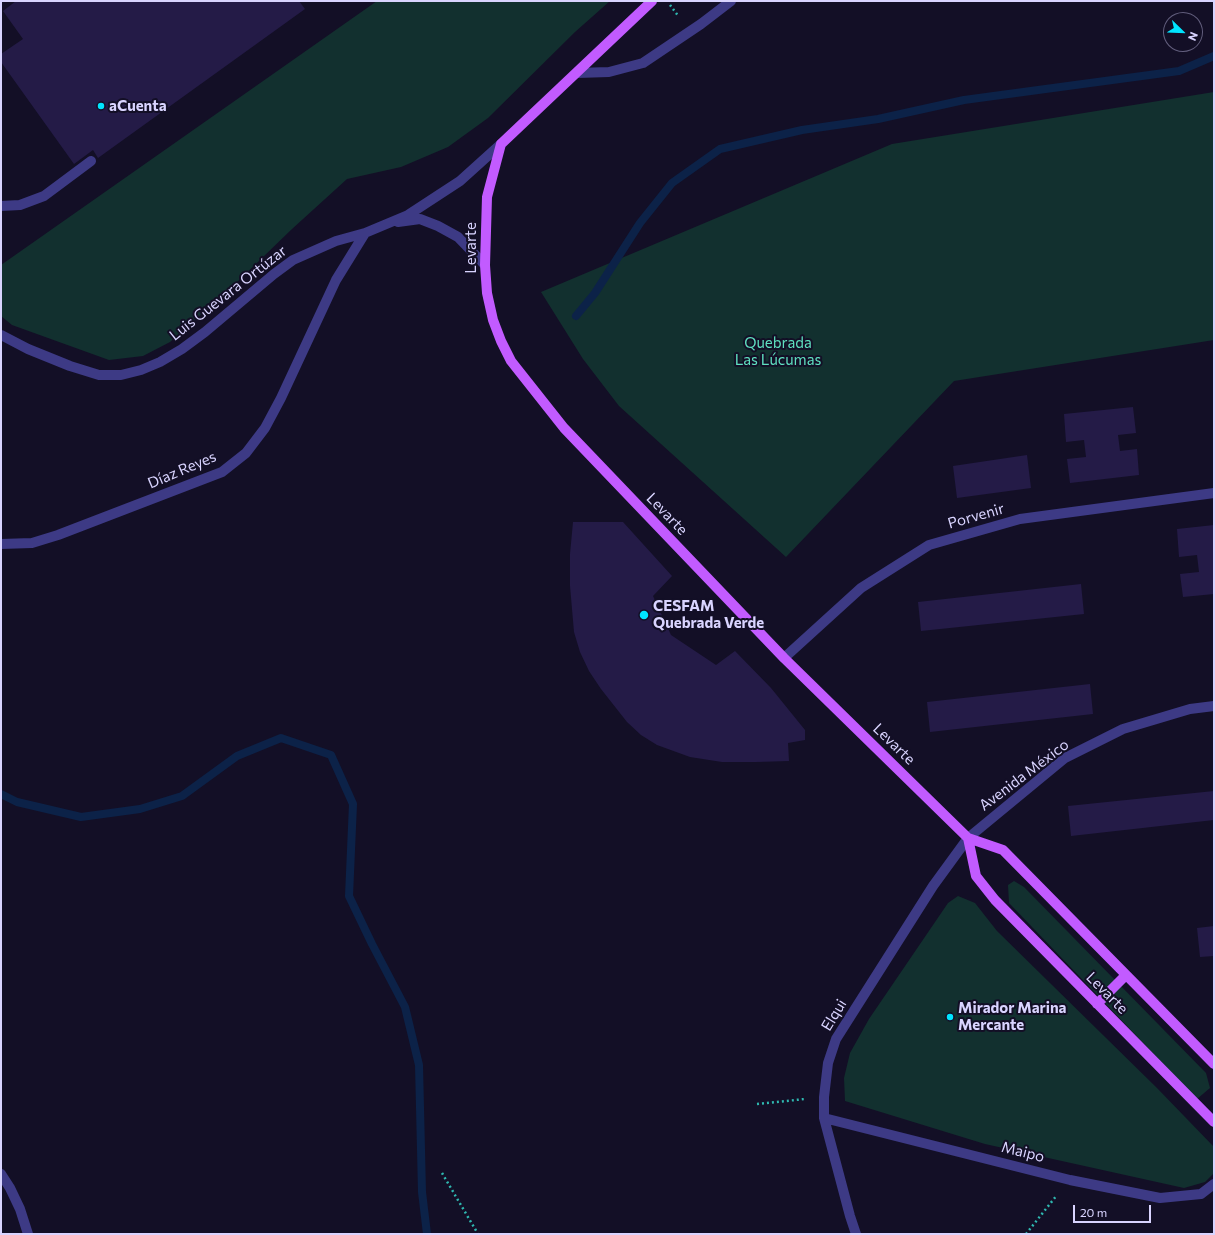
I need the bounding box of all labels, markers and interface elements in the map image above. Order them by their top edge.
north arrow [1163,12,1203,52]
text: N [1186,30,1201,43]
place label: aCuenta [109,97,167,115]
marker: aCuenta [96,101,106,111]
street label: Levarte [462,222,480,274]
street label: Luis Guevara Ortúzar [166,242,290,344]
park label: Quebrada Las Lúcumas [735,334,821,369]
street label: Díaz Reyes [145,448,219,492]
street label: Levarte [643,489,691,539]
street label: Porvenir [946,499,1006,533]
place label: CESFAM Quebrada Verde [653,597,764,632]
marker: CESFAM Quebrada Verde [638,609,650,621]
street label: Levarte [869,720,919,768]
street label: Avenida México [976,735,1072,815]
street label: Levarte [1082,968,1132,1018]
street label: Elqui [818,996,850,1034]
place label: Mirador Marina Mercante [958,999,1067,1034]
marker: Mirador Marina Mercante [945,1012,955,1022]
street label: Maipo [1000,1138,1046,1166]
scale bar [1075,1197,1153,1223]
text: 20 m [1080,1205,1107,1219]

